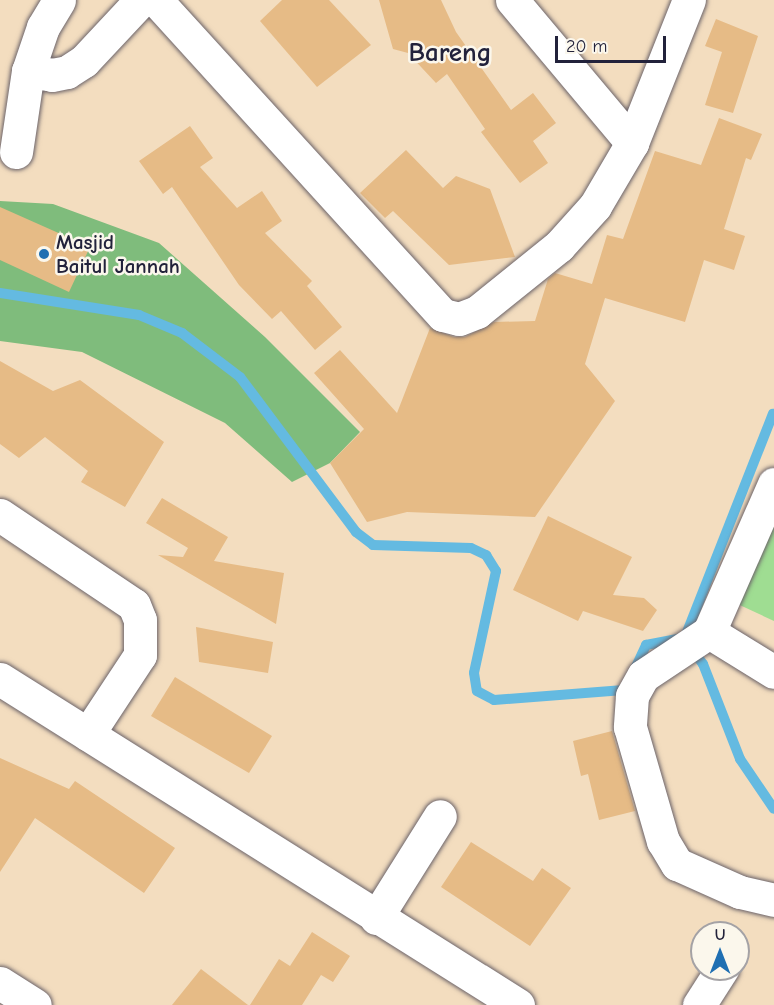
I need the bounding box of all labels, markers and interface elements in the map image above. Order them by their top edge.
scale bar [558,24,669,62]
text: 20 m [566,36,607,57]
district label: Bareng [409,37,491,69]
place label: Masjid Baitul Jannah [56,229,180,279]
marker: Masjid Baitul Jannah [37,247,51,261]
north arrow [690,921,750,981]
text: U [715,926,725,944]

